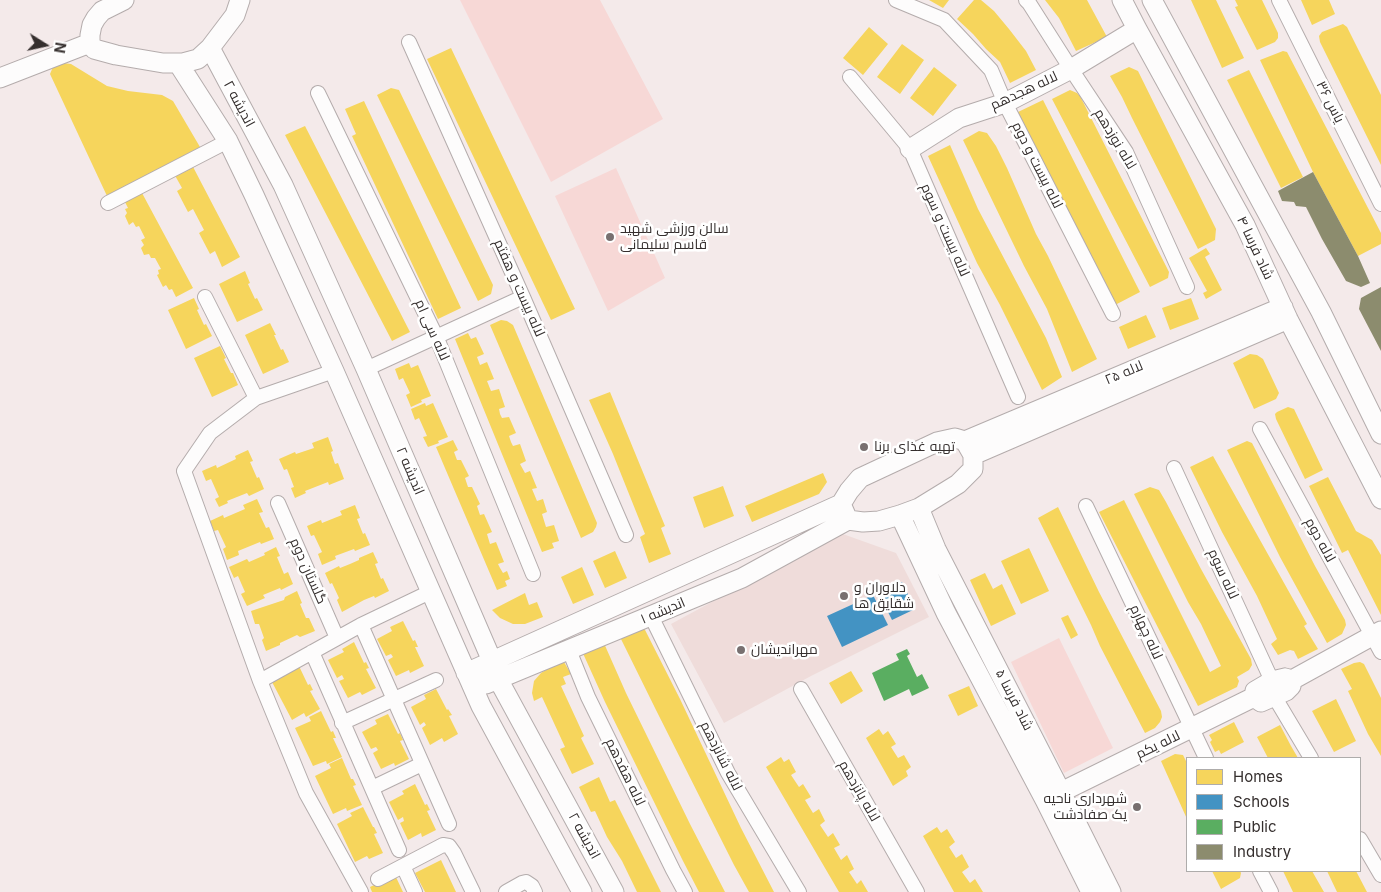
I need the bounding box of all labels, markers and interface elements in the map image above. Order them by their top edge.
north arrow [20,20,70,70]
text: N [51,41,70,54]
street label: لاله هجدهم [988,68,1060,114]
street label: اندیشه ۲ [220,78,258,130]
street label: یاس ۳۶ [1312,78,1348,126]
street label: لاله نوزدهم [1090,106,1140,172]
street label: لاله بیست و دوم [1008,119,1066,211]
street label: لاله بیست و سوم [917,181,973,279]
street label: شاد فرسا ۴ [1233,214,1277,282]
place label: سالن ورزشی شهید قاسم سلیمانی [620,221,729,253]
marker: سالن ورزشی شهید قاسم سلیمانی [604,231,616,243]
street label: لاله بیست و هفتم [490,237,548,339]
street label: لاله سی ام [411,297,453,363]
street label: لاله ۲۵ [1102,357,1146,389]
place label: تهیه غذای برنا [874,439,955,455]
marker: تهیه غذای برنا [858,441,870,453]
street label: اندیشه ۲ [392,445,428,497]
street label: لاله دوم [1301,515,1339,565]
street label: گلستان دوم [286,535,330,607]
street label: لاله سوم [1204,546,1242,602]
place label: دلاوران و شقایق ها [854,580,914,612]
marker: دلاوران و شقایق ها [838,590,850,602]
street label: اندیشه ۱ [638,594,688,628]
street label: لاله چهارم [1126,602,1166,662]
place label: مهراندیشان [751,642,818,658]
marker: مهراندیشان [735,644,747,656]
street label: شاد فرسا ۵ [991,667,1037,733]
street label: لاله شانزدهم [696,718,746,794]
street label: لاله یکم [1133,727,1183,763]
street label: لاله هفدهم [601,736,649,808]
street label: لاله پانزدهم [835,757,883,825]
legend [1186,757,1361,872]
text: Homes [1233,767,1283,786]
place label: شهرداری ناحیه یک صفادشت [1043,791,1127,824]
text: Schools [1233,792,1290,811]
marker: شهرداری ناحیه یک صفادشت [1131,801,1143,813]
street label: اندیشه ۲ [564,810,604,862]
text: Public [1233,817,1276,836]
text: Industry [1233,842,1291,861]

